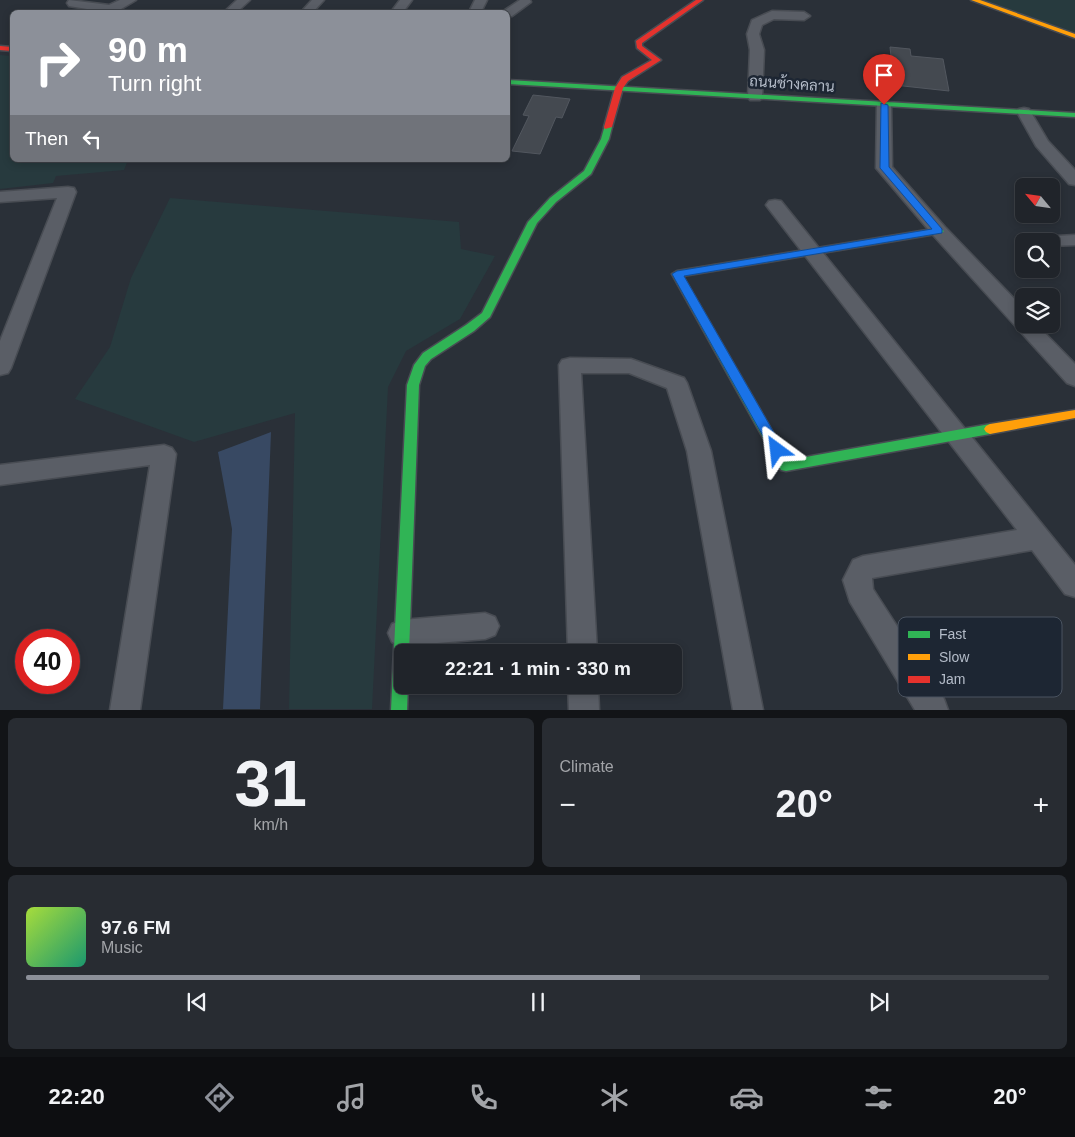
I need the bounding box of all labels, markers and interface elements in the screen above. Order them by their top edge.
icon: right [25,30,90,95]
text: 90 m [108,30,188,69]
pin [863,54,905,105]
icon: arrive [870,61,898,89]
text: Turn right [108,71,201,96]
street label: ถนนช้างคลาน [749,71,835,95]
icon: left [78,125,106,153]
text: Then [25,128,68,149]
north arrow [1015,178,1060,222]
map controls [1015,178,1060,333]
button: search [1015,233,1060,278]
button: layers [1015,288,1060,333]
position arrow [750,423,802,475]
legend [898,617,1062,697]
text: Fast [939,626,966,642]
speed limit sign: 40 [15,629,80,694]
text: Slow [939,649,970,665]
text: 22:21 · 1 min · 330 m [445,658,631,679]
text: Jam [939,671,965,687]
text: 31 [235,747,307,820]
text: Climate [560,758,614,775]
text: 20° [776,783,833,825]
text: − [560,789,576,820]
text: + [1033,789,1049,820]
text: km/h [253,816,288,833]
text: 97.6 FM [101,917,171,938]
text: Music [101,939,143,956]
icon: previous [183,988,211,1016]
icon: pause [524,988,552,1016]
icon: next [865,988,893,1016]
icon: directions [202,1080,237,1115]
icon: music [334,1080,369,1115]
icon: phone [466,1080,501,1115]
icon: climate [597,1080,632,1115]
icon: car [729,1080,764,1115]
icon: filters [861,1080,896,1115]
text: 22:20 [48,1084,105,1109]
text: 20° [993,1084,1026,1109]

